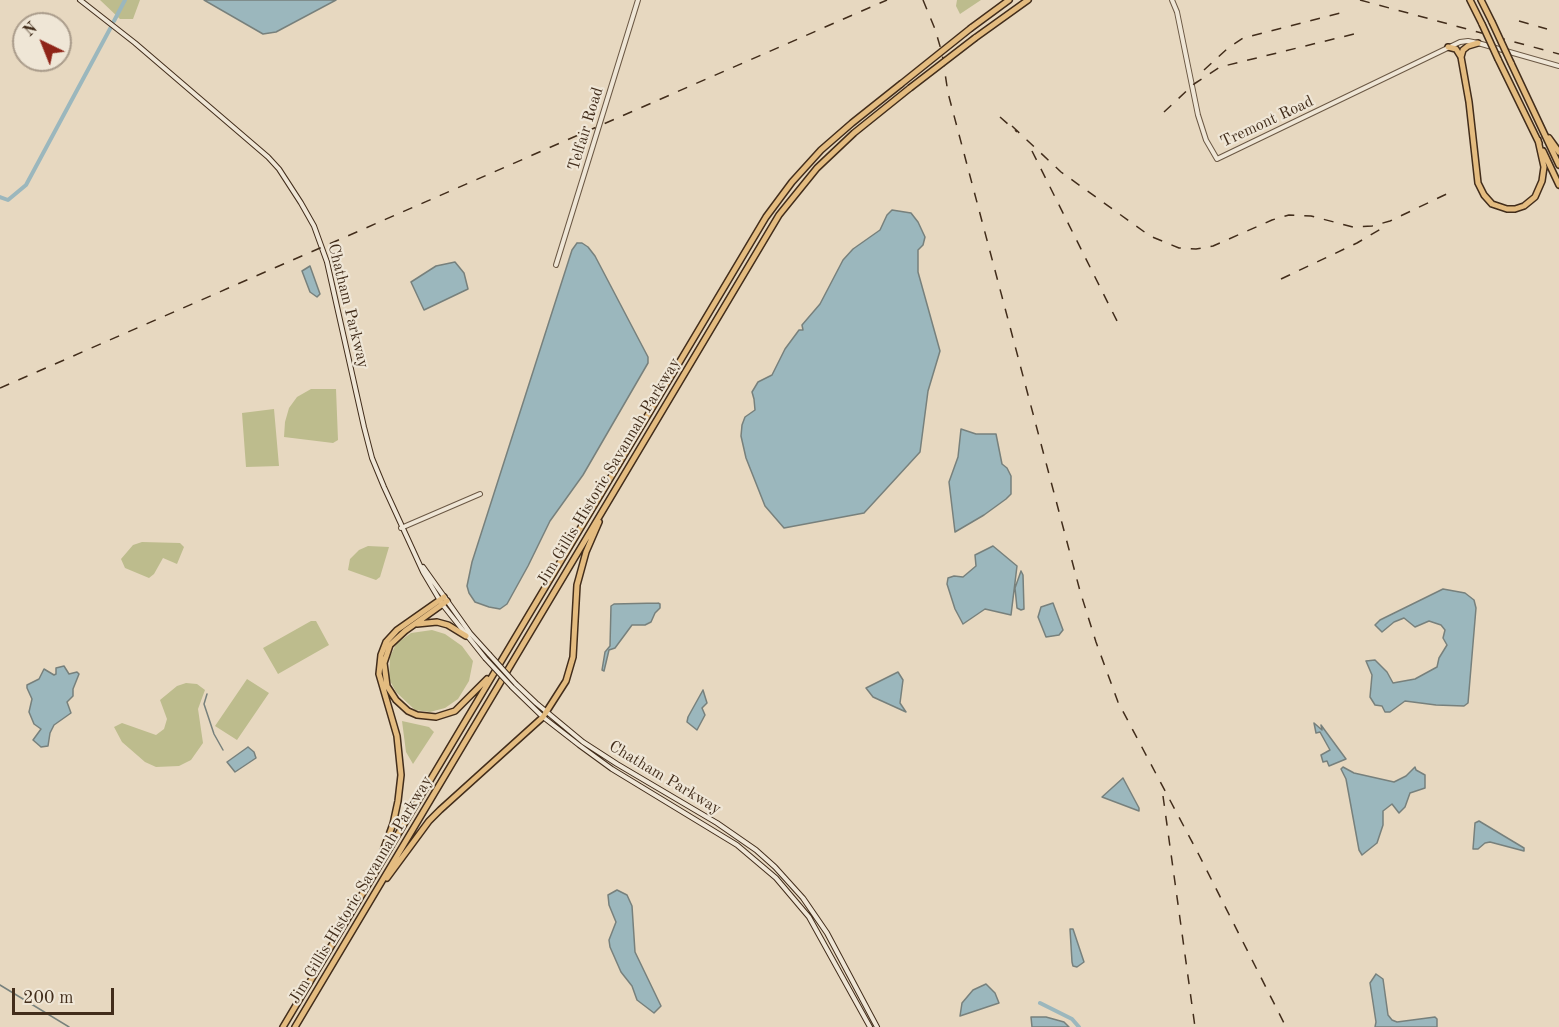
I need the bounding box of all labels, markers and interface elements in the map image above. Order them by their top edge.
north arrow [12,12,72,72]
text: N [21,20,41,40]
street label: Telfair Road [564,85,608,173]
street label: Tremont Road [1217,92,1317,152]
street label: Chatham Parkway [323,242,373,370]
street label: Jim Gillis Historic Savannah Parkway [533,354,685,590]
street label: Chatham Parkway [605,737,725,819]
street label: Jim Gillis Historic Savannah Parkway [285,772,437,1008]
scale bar [15,976,117,1014]
text: 200 m [23,989,74,1007]

